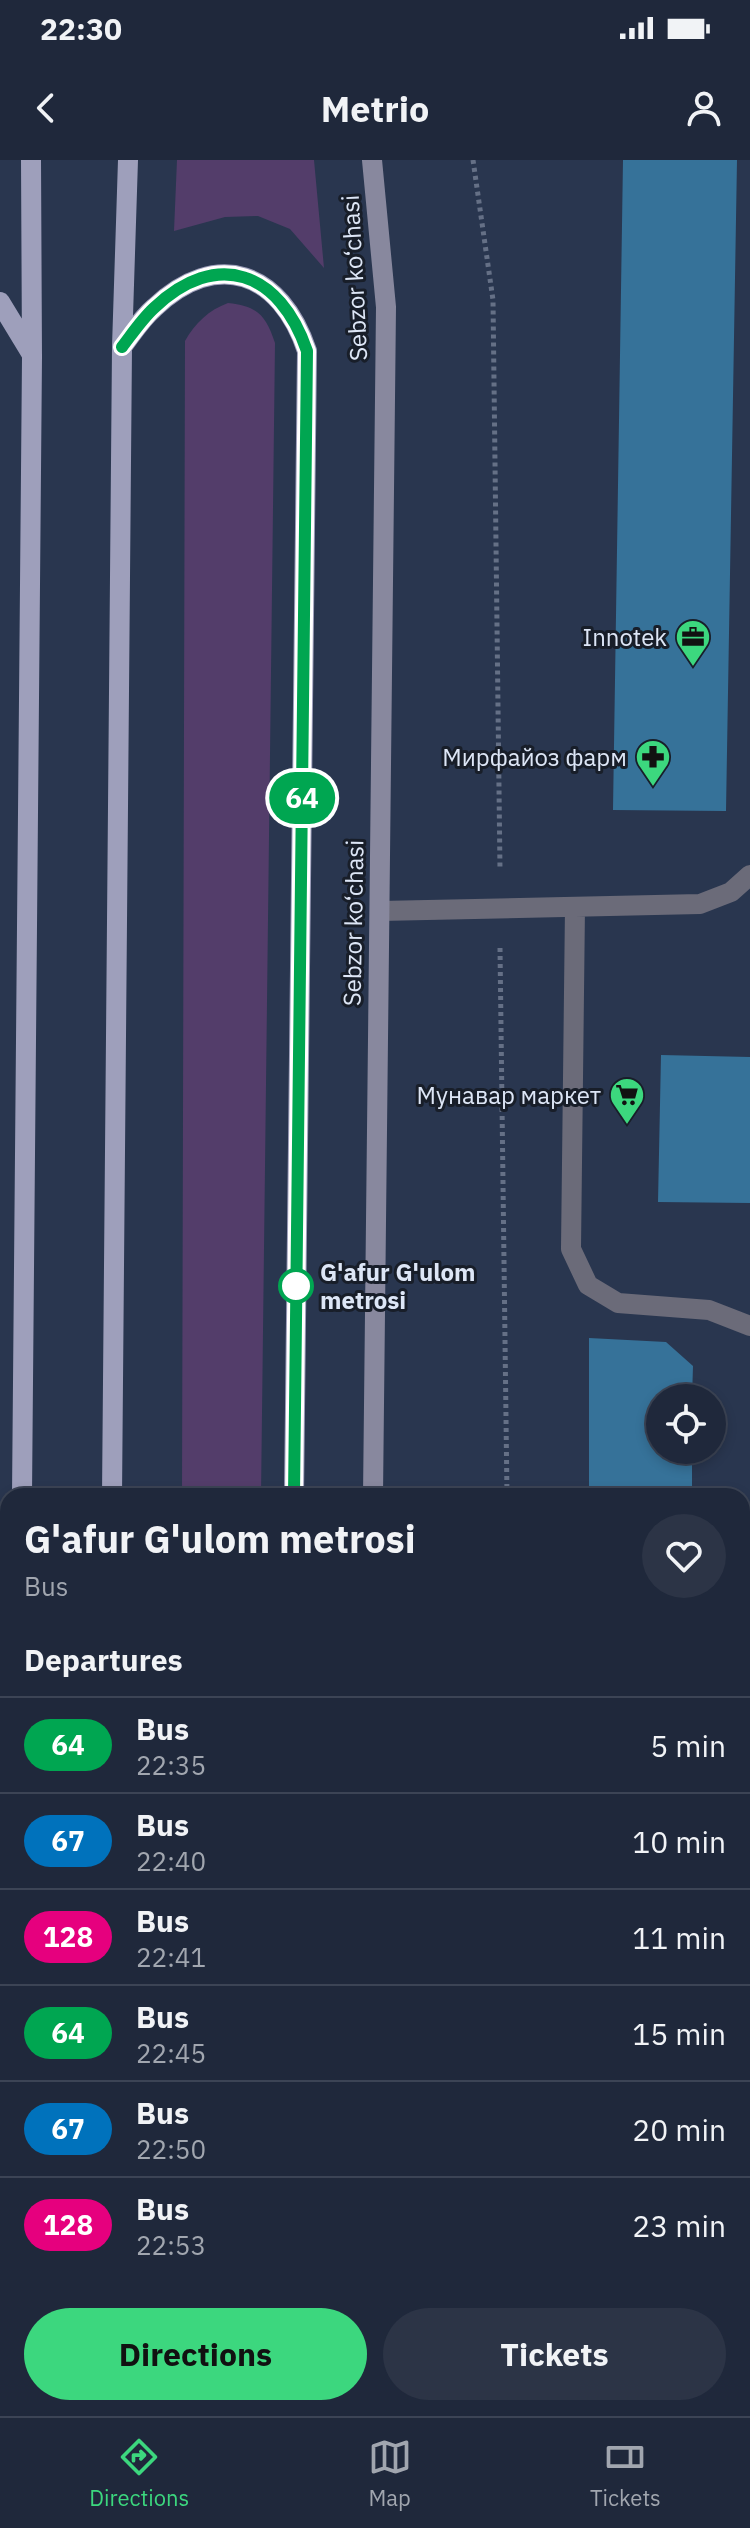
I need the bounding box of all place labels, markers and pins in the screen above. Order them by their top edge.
office icon: Innotek [674,618,712,668]
place label: Innotek [583,621,667,653]
pharmacy icon: Мирфайоз фарм [634,738,672,788]
place label: Мирфайоз фарм [442,741,627,773]
supermarket icon: Мунавар маркет [608,1076,646,1126]
place label: Мунавар маркет [416,1079,601,1111]
place label: G'afur G'ulom metrosi [320,1256,475,1316]
marker: G'afur G'ulom metrosi [279,1269,313,1303]

